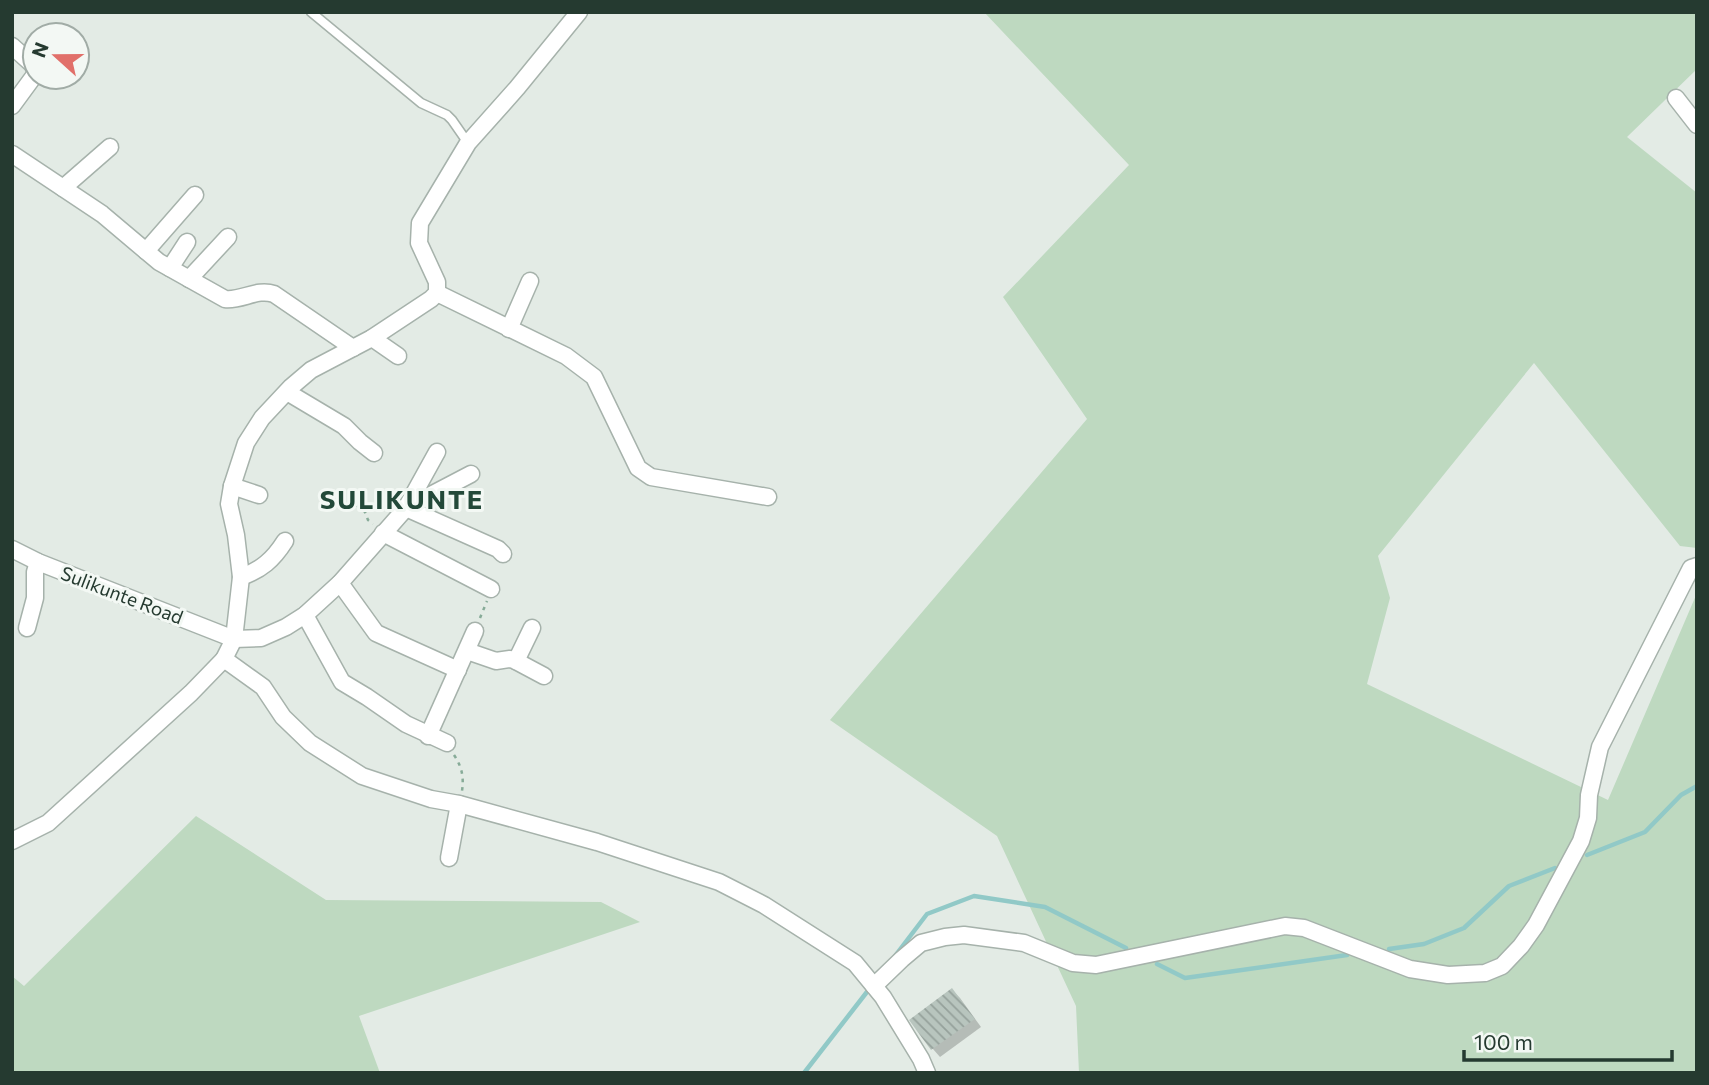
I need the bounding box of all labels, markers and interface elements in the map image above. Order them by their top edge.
north arrow [21,21,91,91]
text: N [26,39,53,61]
district label: SULIKUNTE [320,483,484,514]
street label: Sulikunte Road [58,561,186,628]
scale bar [1464,1018,1672,1062]
text: 100 m [1474,1029,1533,1054]

